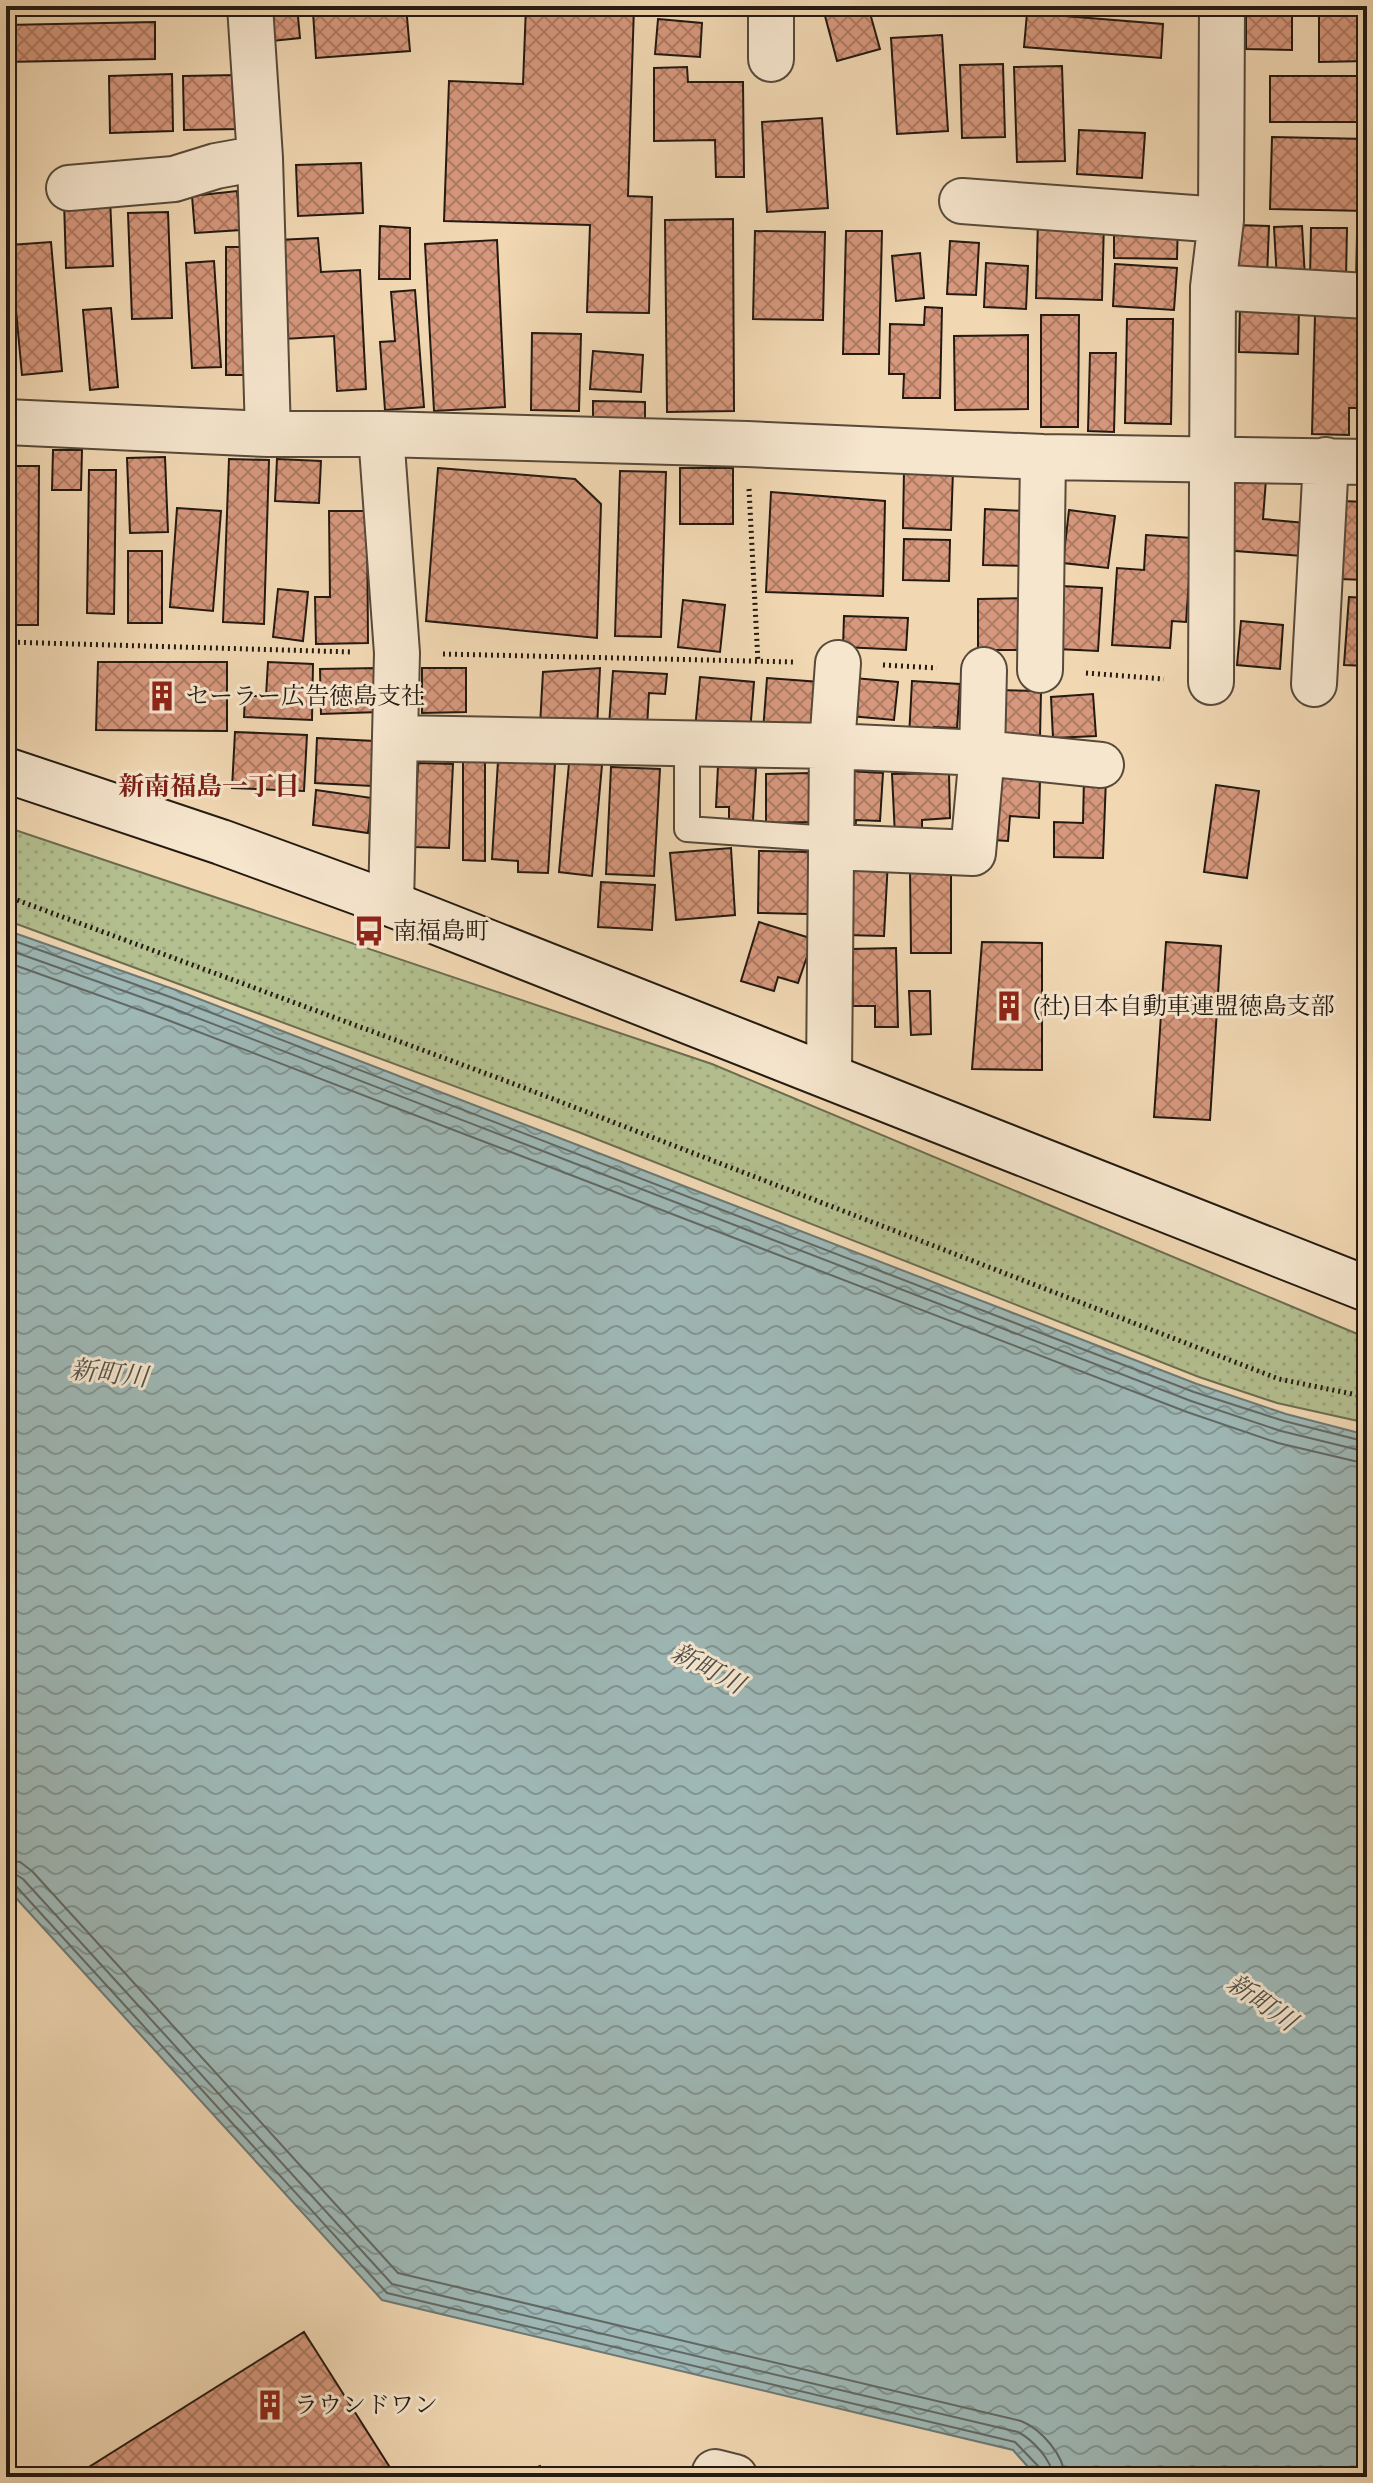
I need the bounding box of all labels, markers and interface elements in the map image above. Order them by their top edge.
building icon: セーラー広告徳島支社 [145,679,179,713]
place label: セーラー広告徳島支社 [186,681,425,711]
district label: 新南福島一丁目 [118,770,300,802]
bus stop icon: 南福島町 [352,914,386,948]
place label: 南福島町 [393,916,489,946]
building icon: (社)日本自動車連盟徳島支部 [992,989,1026,1023]
place label: (社)日本自動車連盟徳島支部 [1033,991,1334,1021]
water label: 新町川 [69,1353,152,1393]
water label: 新町川 [666,1636,753,1702]
water label: 新町川 [1221,1967,1306,2039]
building icon: ラウンドワン [253,2388,287,2422]
place label: ラウンドワン [294,2390,438,2420]

